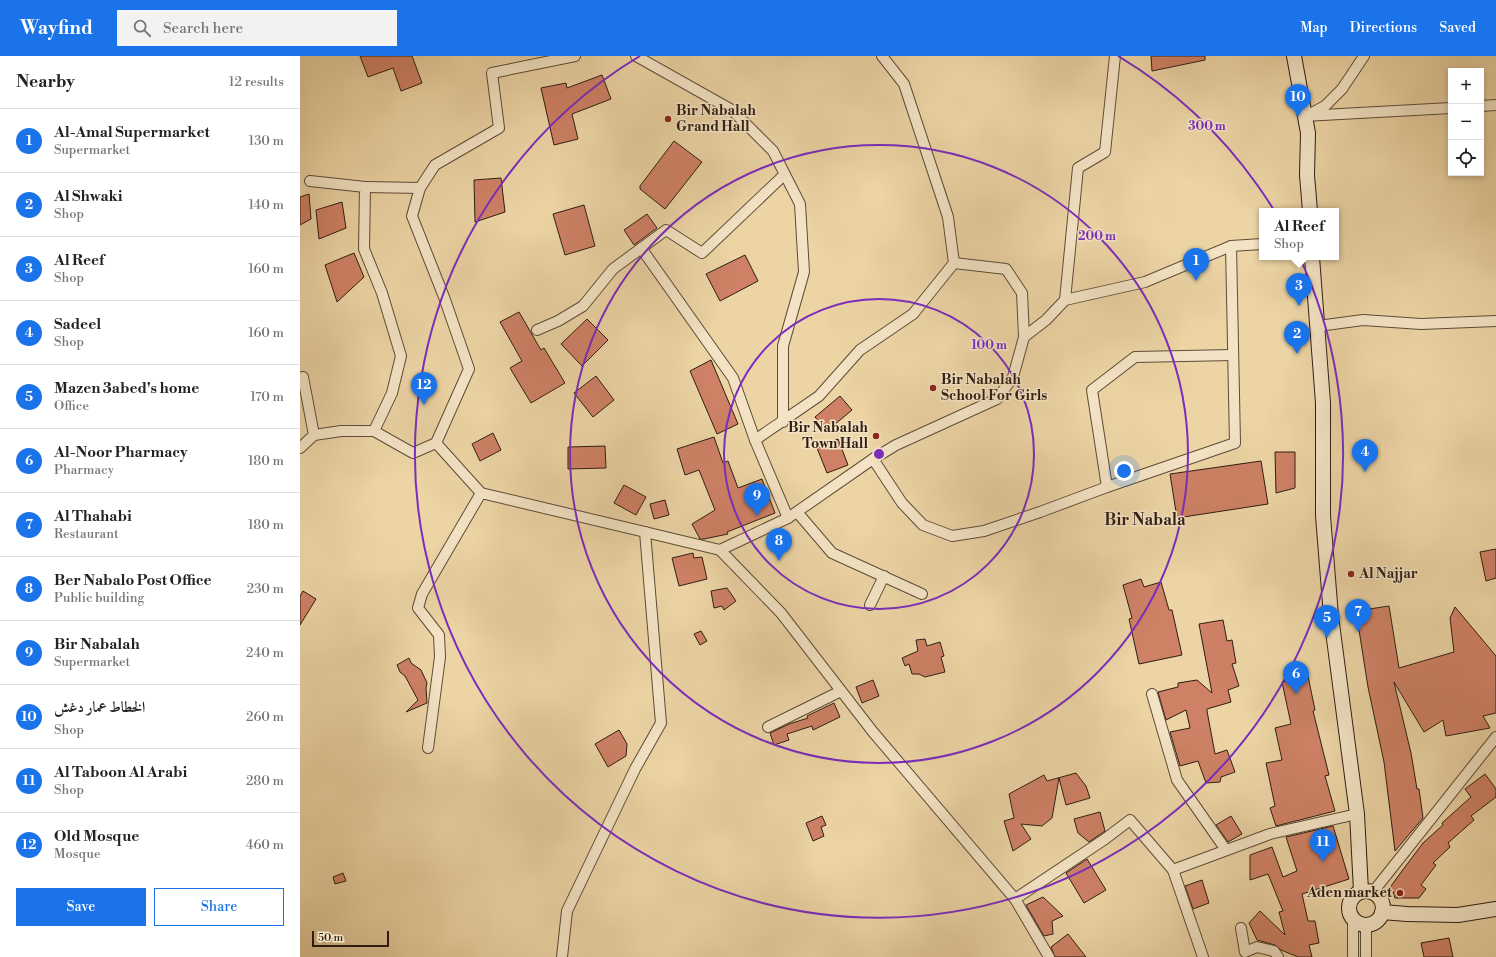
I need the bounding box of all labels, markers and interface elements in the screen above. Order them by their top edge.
search box [117,10,397,46]
text: Wayfind [20,16,93,40]
icon: search [131,17,153,39]
text: Search here [163,19,243,38]
text: Map [1300,19,1328,37]
text: Directions [1350,19,1417,37]
text: Saved [1439,19,1476,37]
map controls [1448,68,1484,176]
button: + [1448,68,1484,104]
text: Nearby [16,71,75,93]
text: 12 results [229,74,284,90]
pin: 10 [1285,84,1311,117]
place label: Bir Nabalah Grand Hall [676,102,756,136]
button: − [1448,104,1484,140]
marker: Bir Nabalah Grand Hall [663,114,673,124]
text: 300 m [1188,119,1226,134]
text: Al-Amal Supermarket [54,123,210,142]
text: 1 [26,133,32,149]
text: 130 m [249,133,284,149]
button: locate [1448,140,1484,176]
text: Supermarket [54,142,130,158]
text: Al Shwaki [54,187,123,206]
text: 2 [25,197,33,213]
text: 140 m [248,197,284,213]
text: Shop [54,206,84,222]
popup [1259,208,1339,260]
text: Al Reef [1274,217,1324,236]
text: 200 m [1078,229,1116,244]
text: Shop [1274,236,1304,252]
pin: 1 [1183,248,1209,281]
text: Al Reef [54,251,104,270]
text: 3 [25,261,33,277]
text: 160 m [248,261,284,277]
text: Shop [54,270,84,286]
pin: 3 [1286,273,1312,306]
text: Sadeel [54,315,101,334]
pin: 2 [1284,321,1310,354]
text: 4 [25,325,33,341]
text: 160 m [248,325,284,341]
text: Shop [54,334,84,350]
text: 100 m [971,338,1007,353]
place label: Bir Nabalah School For Girls [941,371,1047,405]
pin: 12 [411,372,437,405]
text: Mazen 3abed's home [54,379,199,398]
marker: Bir Nabalah School For Girls [928,383,938,393]
text: 5 [25,389,33,405]
text: 170 m [250,389,284,405]
text: Office [54,398,89,414]
place label: Bir Nabalah Town Hall [788,419,868,453]
marker: Bir Nabalah Town Hall [871,431,881,441]
pin: 4 [1352,439,1378,472]
text: Al-Noor Pharmacy [54,443,188,462]
centre of rings [872,447,886,461]
text: 6 [25,453,33,469]
text: 180 m [248,453,284,469]
your location [1114,461,1134,481]
text: Pharmacy [54,462,114,478]
pin: 9 [744,483,770,516]
text: Al Thahabi [54,507,132,526]
district label: Bir Nabala [1104,510,1186,530]
text: 7 [25,517,33,533]
text: 180 m [248,517,284,533]
text: Restaurant [54,526,119,542]
pin: 8 [766,528,792,561]
place label: Al Najjar [1358,565,1418,583]
marker: Al Najjar [1346,569,1356,579]
text: Ber Nabalo Post Office [54,571,212,590]
text: 8 [25,581,33,597]
text: 230 m [247,581,284,597]
text: Public building [54,590,144,606]
pin: 7 [1345,599,1371,632]
pin: 5 [1314,605,1340,638]
text: Bir Nabalah [54,635,140,654]
text: 9 [25,645,33,661]
text: 240 m [246,645,284,661]
text: Supermarket [54,654,130,670]
pin: 6 [1283,661,1309,694]
text: الخطاط عمار دغش [54,698,145,717]
text: 10 [21,709,37,725]
text: 260 m [246,709,284,725]
text: Shop [54,722,84,738]
text: Al Taboon Al Arabi [54,763,187,782]
text: 11 [23,773,35,789]
text: 280 m [246,773,284,789]
text: Shop [54,782,84,798]
text: Old Mosque [54,827,139,846]
pin: 11 [1310,829,1336,862]
text: 12 [22,837,36,853]
text: 460 m [246,837,284,853]
text: Mosque [54,846,101,862]
place label: Aden market [1306,884,1393,902]
button: Save [16,888,146,926]
button: Share [154,888,284,926]
marker: Aden market [1395,888,1405,898]
scale bar [312,929,389,948]
text: 50 m [318,931,343,945]

